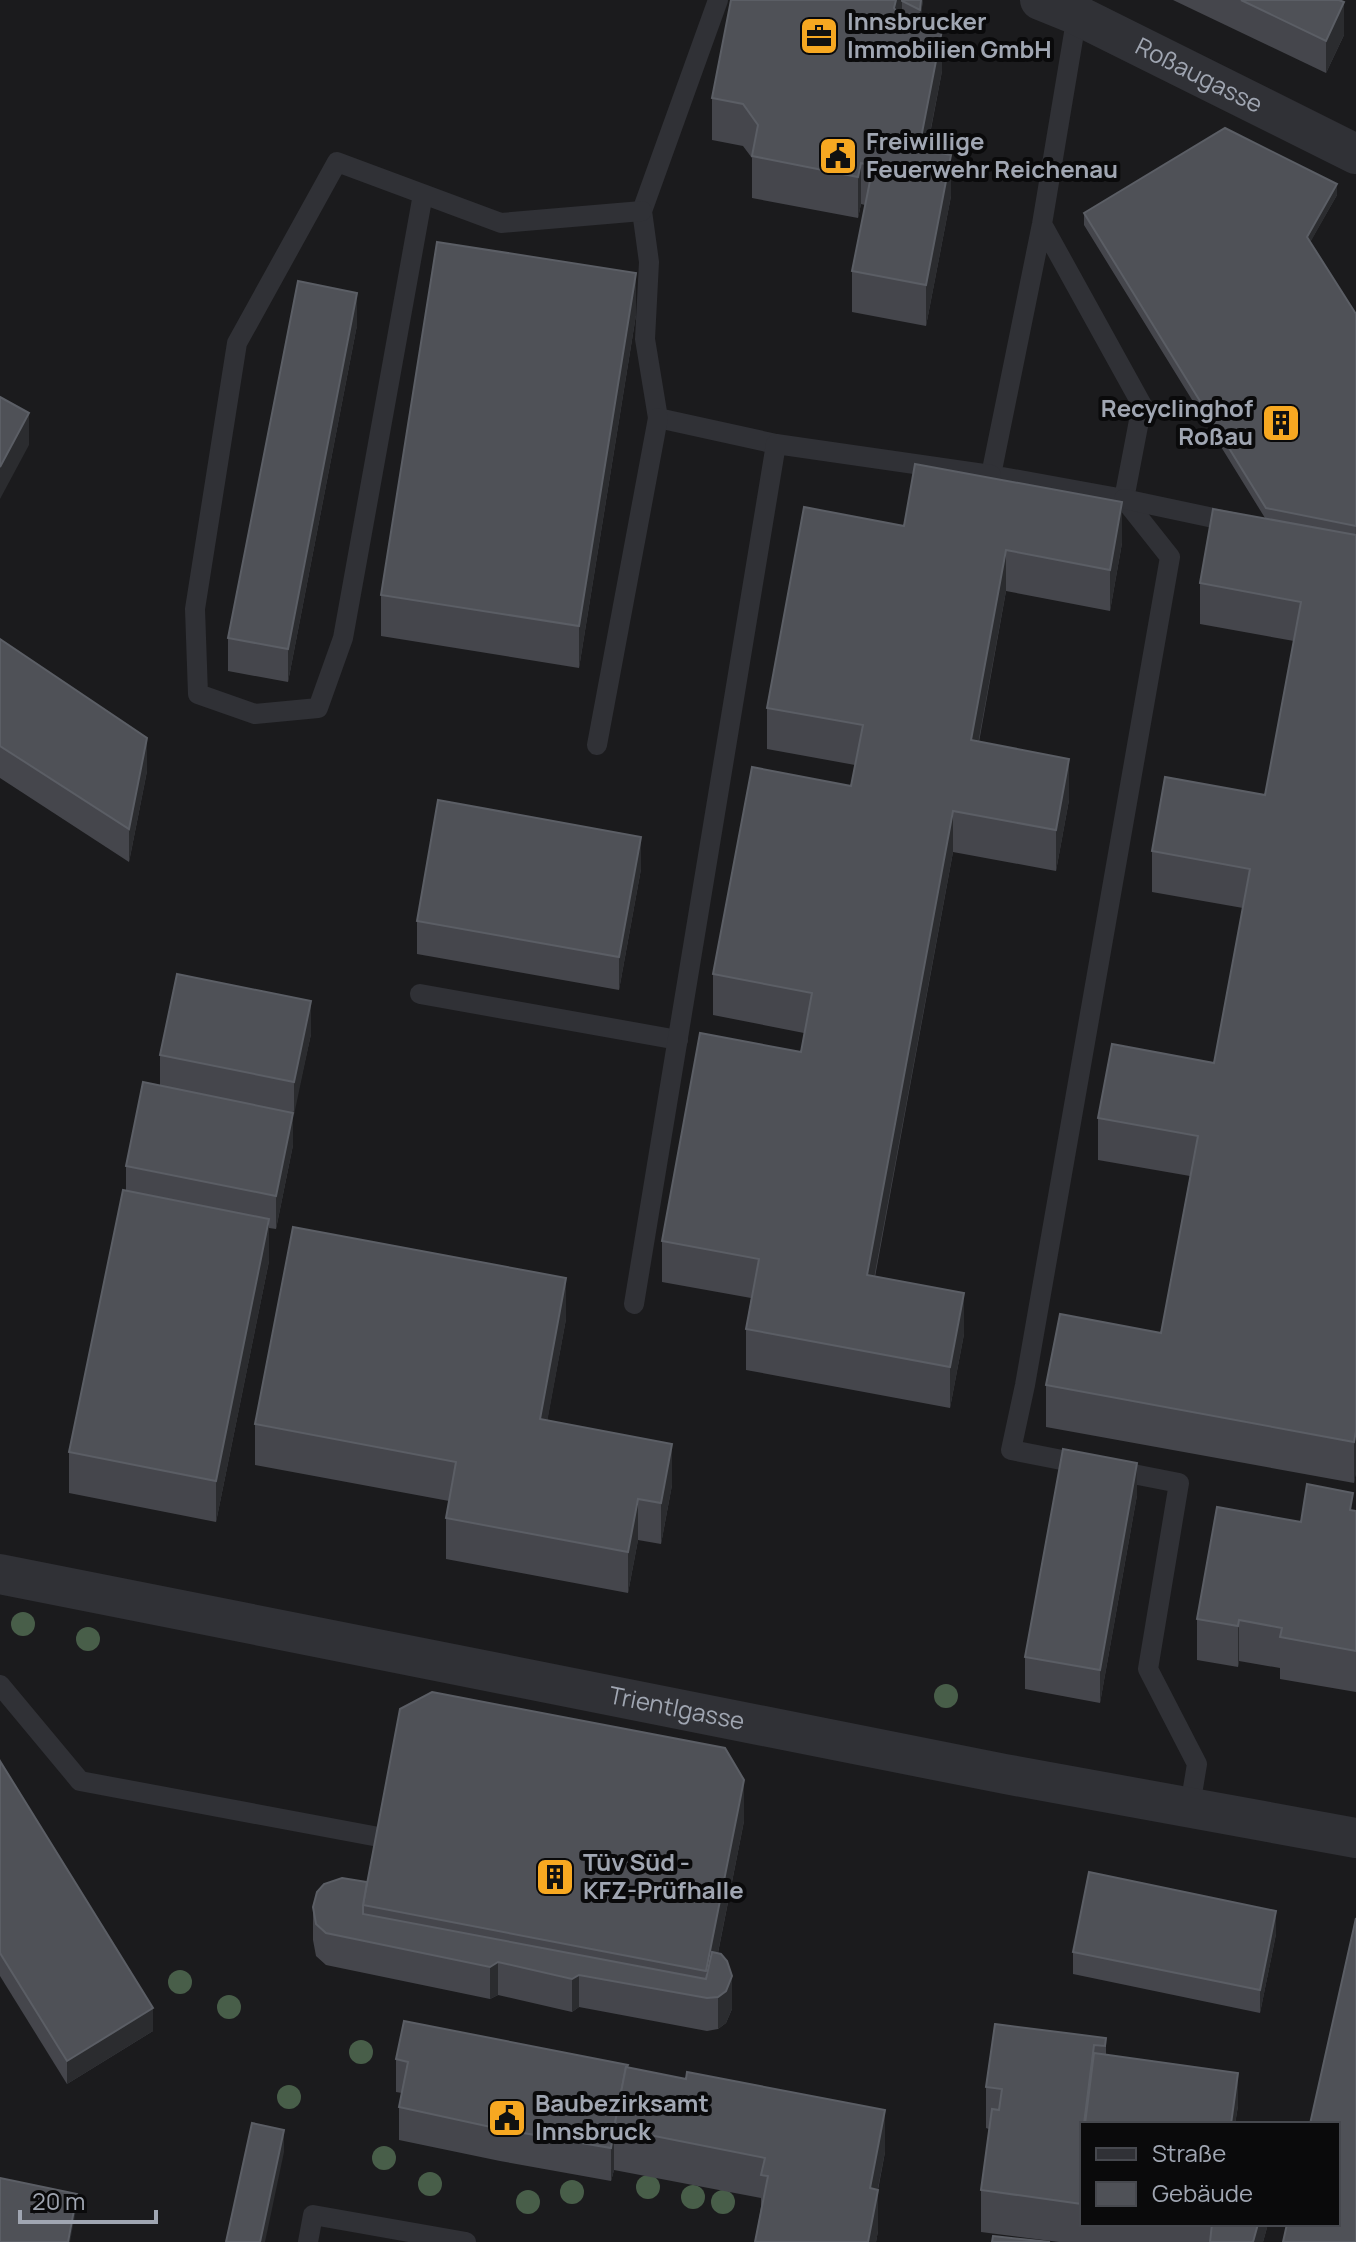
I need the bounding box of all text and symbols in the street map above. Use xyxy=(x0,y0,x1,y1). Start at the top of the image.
place label: Innsbrucker Immobilien GmbH xyxy=(847,4,1052,65)
office icon: Innsbrucker Immobilien GmbH xyxy=(798,15,840,57)
street label: Roßaugasse xyxy=(1130,29,1269,120)
place label: Freiwillige Feuerwehr Reichenau xyxy=(866,124,1118,185)
public building icon: Freiwillige Feuerwehr Reichenau xyxy=(817,135,859,177)
place label: Recyclinghof Roßau xyxy=(1101,391,1253,452)
building icon: Recyclinghof Roßau xyxy=(1260,402,1302,444)
street label: Trientlgasse xyxy=(606,1678,748,1737)
place label: Tüv Süd - KFZ-Prüfhalle xyxy=(583,1845,744,1906)
building icon: Tüv Süd - KFZ-Prüfhalle xyxy=(534,1856,576,1898)
place label: Baubezirksamt Innsbruck xyxy=(535,2086,709,2147)
public building icon: Baubezirksamt Innsbruck xyxy=(486,2097,528,2139)
legend xyxy=(1080,2122,1340,2226)
text: Straße xyxy=(1152,2136,1226,2169)
scale bar xyxy=(20,2174,156,2224)
text: Gebäude xyxy=(1152,2176,1253,2209)
text: 20 m xyxy=(32,2184,85,2217)

